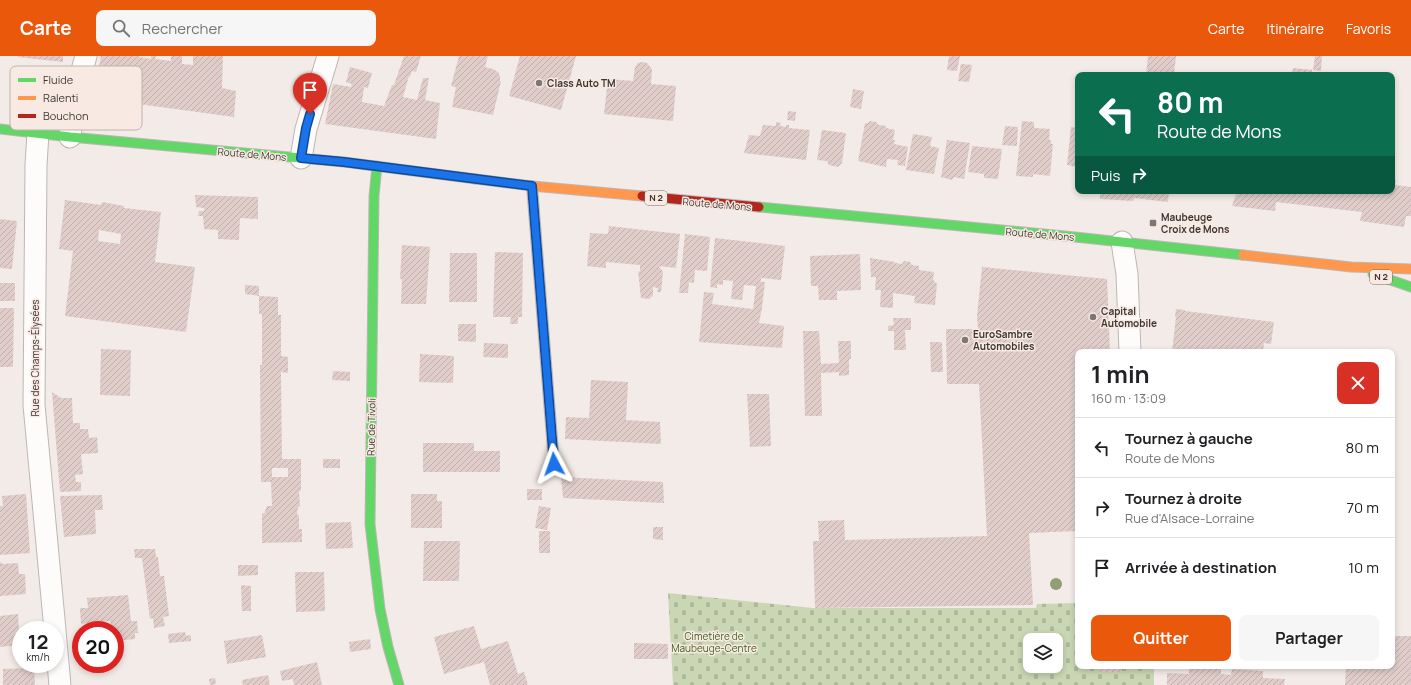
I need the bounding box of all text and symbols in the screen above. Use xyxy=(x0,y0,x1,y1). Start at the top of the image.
search box xyxy=(96,10,376,46)
text: Carte xyxy=(20,15,72,41)
icon: search xyxy=(110,17,132,39)
text: Rechercher xyxy=(142,18,223,39)
text: Carte xyxy=(1208,19,1244,38)
text: Itinéraire xyxy=(1266,19,1324,38)
text: Favoris xyxy=(1346,19,1391,38)
legend xyxy=(10,66,142,130)
text: Fluide xyxy=(43,72,74,87)
pin xyxy=(293,73,327,114)
place label: Class Auto TM xyxy=(547,76,616,90)
marker: Class Auto TM xyxy=(534,78,544,88)
icon: arrive xyxy=(299,79,321,101)
text: 80 m xyxy=(1157,83,1223,121)
icon: left xyxy=(1091,88,1143,140)
text: Ralenti xyxy=(43,90,78,105)
text: Bouchon xyxy=(43,108,88,123)
text: Route de Mons xyxy=(1157,119,1281,143)
street label: Route de Mons xyxy=(217,144,287,164)
icon: right xyxy=(1128,164,1150,186)
text: Puis xyxy=(1091,165,1120,186)
road number: N 2 xyxy=(645,191,667,205)
street label: Route de Mons xyxy=(682,194,752,214)
place label: Maubeuge Croix de Mons xyxy=(1161,210,1230,236)
marker: Maubeuge Croix de Mons xyxy=(1148,218,1158,228)
street label: Route de Mons xyxy=(1005,224,1075,244)
road number: N 2 xyxy=(1370,270,1392,284)
street label: Rue des Champs-Élysées xyxy=(28,299,42,417)
place label: Capital Automobile xyxy=(1101,304,1157,330)
marker: Capital Automobile xyxy=(1088,312,1098,322)
place label: EuroSambre Automobiles xyxy=(973,327,1035,353)
marker: EuroSambre Automobiles xyxy=(960,335,970,345)
text: 1 min xyxy=(1091,357,1150,390)
button: close xyxy=(1337,362,1379,404)
text: 160 m · 13:09 xyxy=(1091,389,1166,407)
street label: Rue de Tivoli xyxy=(363,398,379,456)
text: Tournez à gauche xyxy=(1125,428,1253,449)
icon: left xyxy=(1091,437,1113,459)
text: 80 m xyxy=(1345,437,1379,458)
position arrow xyxy=(533,443,575,485)
text: Route de Mons xyxy=(1125,449,1215,467)
text: Tournez à droite xyxy=(1125,488,1242,509)
icon: right xyxy=(1091,497,1113,519)
text: 70 m xyxy=(1347,497,1379,518)
text: Rue d'Alsace-Lorraine xyxy=(1125,509,1254,527)
icon: arrive xyxy=(1091,557,1113,579)
text: Arrivée à destination xyxy=(1125,557,1277,578)
text: 10 m xyxy=(1348,557,1379,578)
button: Quitter xyxy=(1091,615,1231,661)
button: Partager xyxy=(1239,615,1379,661)
speed limit sign: 20 xyxy=(72,621,124,673)
text: 12 xyxy=(28,628,48,655)
park label: Cimetière de Maubeuge-Centre xyxy=(671,629,757,655)
map controls xyxy=(1023,633,1063,673)
button: layers xyxy=(1023,633,1063,673)
text: km/h xyxy=(26,650,50,664)

